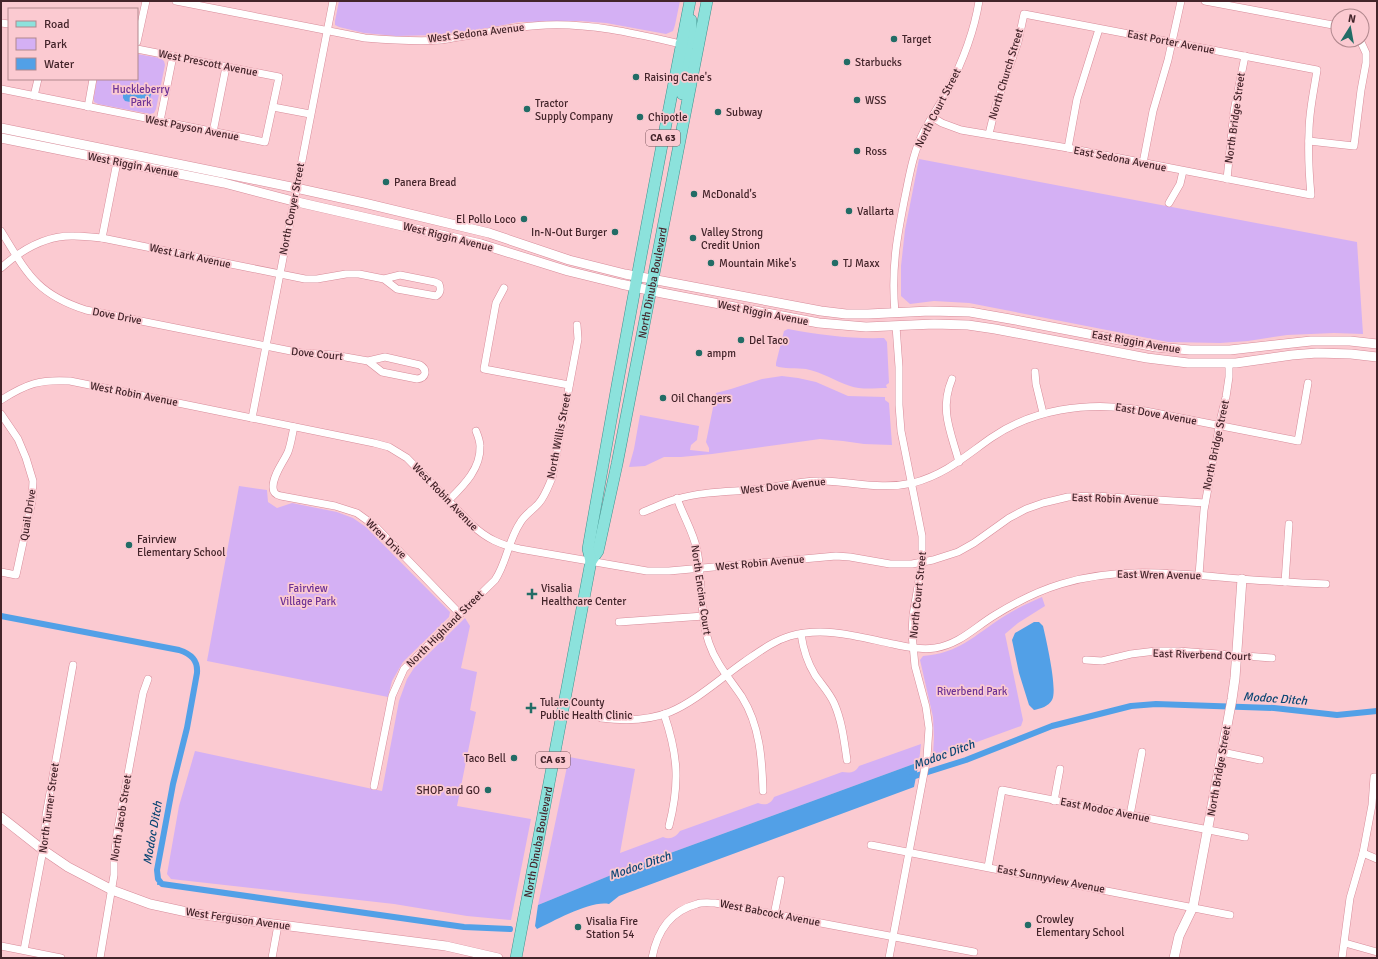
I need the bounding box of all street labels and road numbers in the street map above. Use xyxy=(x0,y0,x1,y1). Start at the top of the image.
street label: West Sedona Avenue xyxy=(427,21,525,45)
street label: North Church Street xyxy=(986,27,1026,121)
street label: East Porter Avenue xyxy=(1126,27,1216,57)
street label: West Prescott Avenue xyxy=(157,47,259,79)
street label: North Court Street xyxy=(912,66,964,150)
street label: North Bridge Street xyxy=(1222,72,1248,164)
street label: West Payson Avenue xyxy=(144,113,240,143)
road number: CA 63 xyxy=(646,130,680,146)
street label: East Sedona Avenue xyxy=(1072,144,1168,174)
street label: West Riggin Avenue xyxy=(86,150,180,180)
street label: North Conyer Street xyxy=(277,162,307,256)
street label: West Riggin Avenue xyxy=(402,220,494,254)
street label: North Dinuba Boulevard xyxy=(635,226,669,339)
street label: West Lark Avenue xyxy=(148,241,232,271)
street label: West Riggin Avenue xyxy=(716,298,810,328)
street label: Dove Drive xyxy=(91,305,143,327)
street label: East Riggin Avenue xyxy=(1091,328,1181,356)
street label: Dove Court xyxy=(290,345,344,363)
street label: West Robin Avenue xyxy=(89,379,179,409)
street label: North Willis Street xyxy=(544,392,574,480)
street label: North Bridge Street xyxy=(1200,399,1232,491)
street label: East Dove Avenue xyxy=(1114,400,1198,428)
street label: West Robin Avenue xyxy=(409,460,481,534)
street label: West Dove Avenue xyxy=(740,475,826,497)
street label: Quail Drive xyxy=(18,488,38,542)
street label: East Robin Avenue xyxy=(1071,491,1159,507)
street label: Wren Drive xyxy=(363,516,409,562)
street label: North Encina Court xyxy=(688,544,714,636)
street label: North Court Street xyxy=(907,551,929,639)
street label: West Robin Avenue xyxy=(715,553,805,573)
street label: East Wren Avenue xyxy=(1117,568,1201,582)
street label: North Highland Street xyxy=(404,588,486,670)
street label: East Riverbend Court xyxy=(1152,647,1252,663)
street label: North Bridge Street xyxy=(1205,725,1233,817)
road number: CA 63 xyxy=(536,752,570,768)
street label: North Turner Street xyxy=(36,762,62,854)
street label: North Jacob Street xyxy=(108,774,134,862)
street label: North Dinuba Boulevard xyxy=(521,785,555,899)
street label: East Modoc Avenue xyxy=(1059,795,1151,825)
street label: East Sunnyview Avenue xyxy=(996,862,1106,896)
street label: West Babcock Avenue xyxy=(719,897,821,929)
street label: West Ferguson Avenue xyxy=(185,905,291,933)

